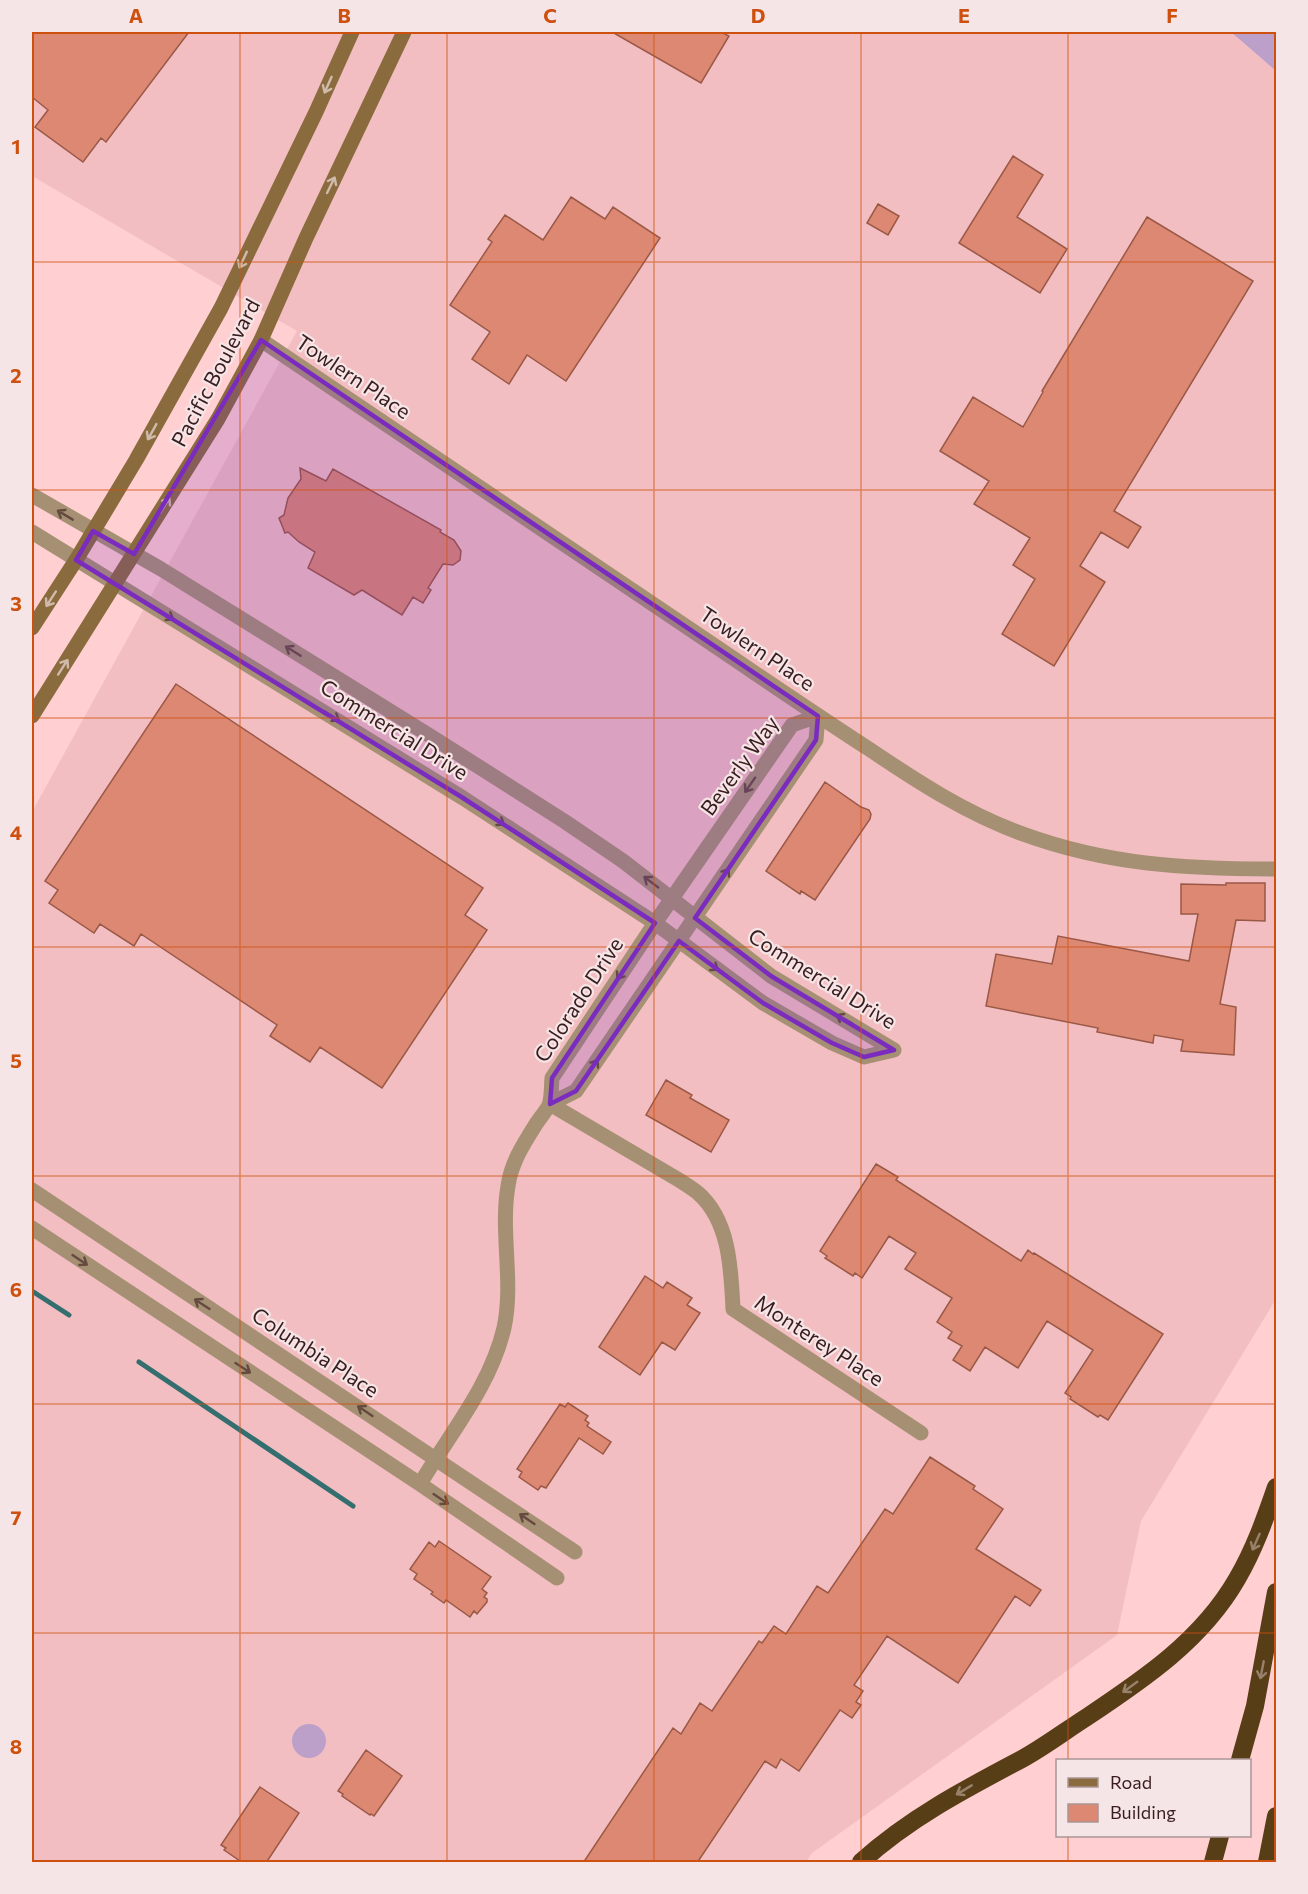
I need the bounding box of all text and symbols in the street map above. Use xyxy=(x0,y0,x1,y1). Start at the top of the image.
text: A xyxy=(129,3,143,27)
text: B xyxy=(337,3,351,27)
text: C xyxy=(543,3,557,27)
text: D xyxy=(751,3,765,27)
text: E xyxy=(958,3,970,27)
text: F xyxy=(1166,3,1178,27)
one-way arrow xyxy=(322,75,333,93)
text: 1 xyxy=(11,134,21,158)
one-way arrow xyxy=(326,177,338,195)
one-way arrow xyxy=(237,251,249,269)
street label: Pacific Boulevard xyxy=(165,294,264,450)
street label: Towlern Place xyxy=(292,328,416,423)
text: 2 xyxy=(10,363,22,387)
one-way arrow xyxy=(145,424,157,441)
one-way arrow xyxy=(160,497,172,514)
one-way arrow xyxy=(57,508,74,520)
one-way arrow xyxy=(44,590,56,607)
text: 3 xyxy=(10,591,22,615)
street label: Towlern Place xyxy=(696,600,820,695)
one-way arrow xyxy=(157,609,174,621)
one-way arrow xyxy=(285,644,302,656)
one-way arrow xyxy=(58,659,70,676)
street label: Commercial Drive xyxy=(316,673,473,784)
one-way arrow xyxy=(323,711,340,723)
street label: Beverly Way xyxy=(694,711,783,820)
one-way arrow xyxy=(744,777,756,793)
one-way arrow xyxy=(488,814,505,826)
text: 4 xyxy=(10,820,22,844)
one-way arrow xyxy=(718,868,730,884)
one-way arrow xyxy=(643,876,659,889)
street label: Commercial Drive xyxy=(744,922,901,1033)
street label: Colorado Drive xyxy=(528,932,627,1066)
one-way arrow xyxy=(702,958,718,971)
one-way arrow xyxy=(616,963,628,980)
one-way arrow xyxy=(835,1013,853,1024)
text: 5 xyxy=(10,1048,22,1072)
one-way arrow xyxy=(587,1060,599,1076)
one-way arrow xyxy=(72,1254,88,1266)
text: 6 xyxy=(10,1277,22,1301)
street label: Monterey Place xyxy=(751,1289,889,1391)
one-way arrow xyxy=(193,1297,210,1310)
street label: Columbia Place xyxy=(248,1301,384,1402)
one-way arrow xyxy=(234,1362,251,1374)
one-way arrow xyxy=(357,1405,373,1417)
one-way arrow xyxy=(432,1492,449,1505)
text: 7 xyxy=(11,1505,22,1529)
one-way arrow xyxy=(518,1513,535,1526)
one-way arrow xyxy=(1249,1533,1260,1551)
one-way arrow xyxy=(1256,1659,1267,1679)
one-way arrow xyxy=(1123,1681,1139,1693)
text: 8 xyxy=(10,1734,22,1758)
legend xyxy=(1056,1759,1251,1837)
text: Road xyxy=(1110,1771,1152,1793)
one-way arrow xyxy=(956,1784,973,1796)
text: Building xyxy=(1110,1801,1176,1823)

